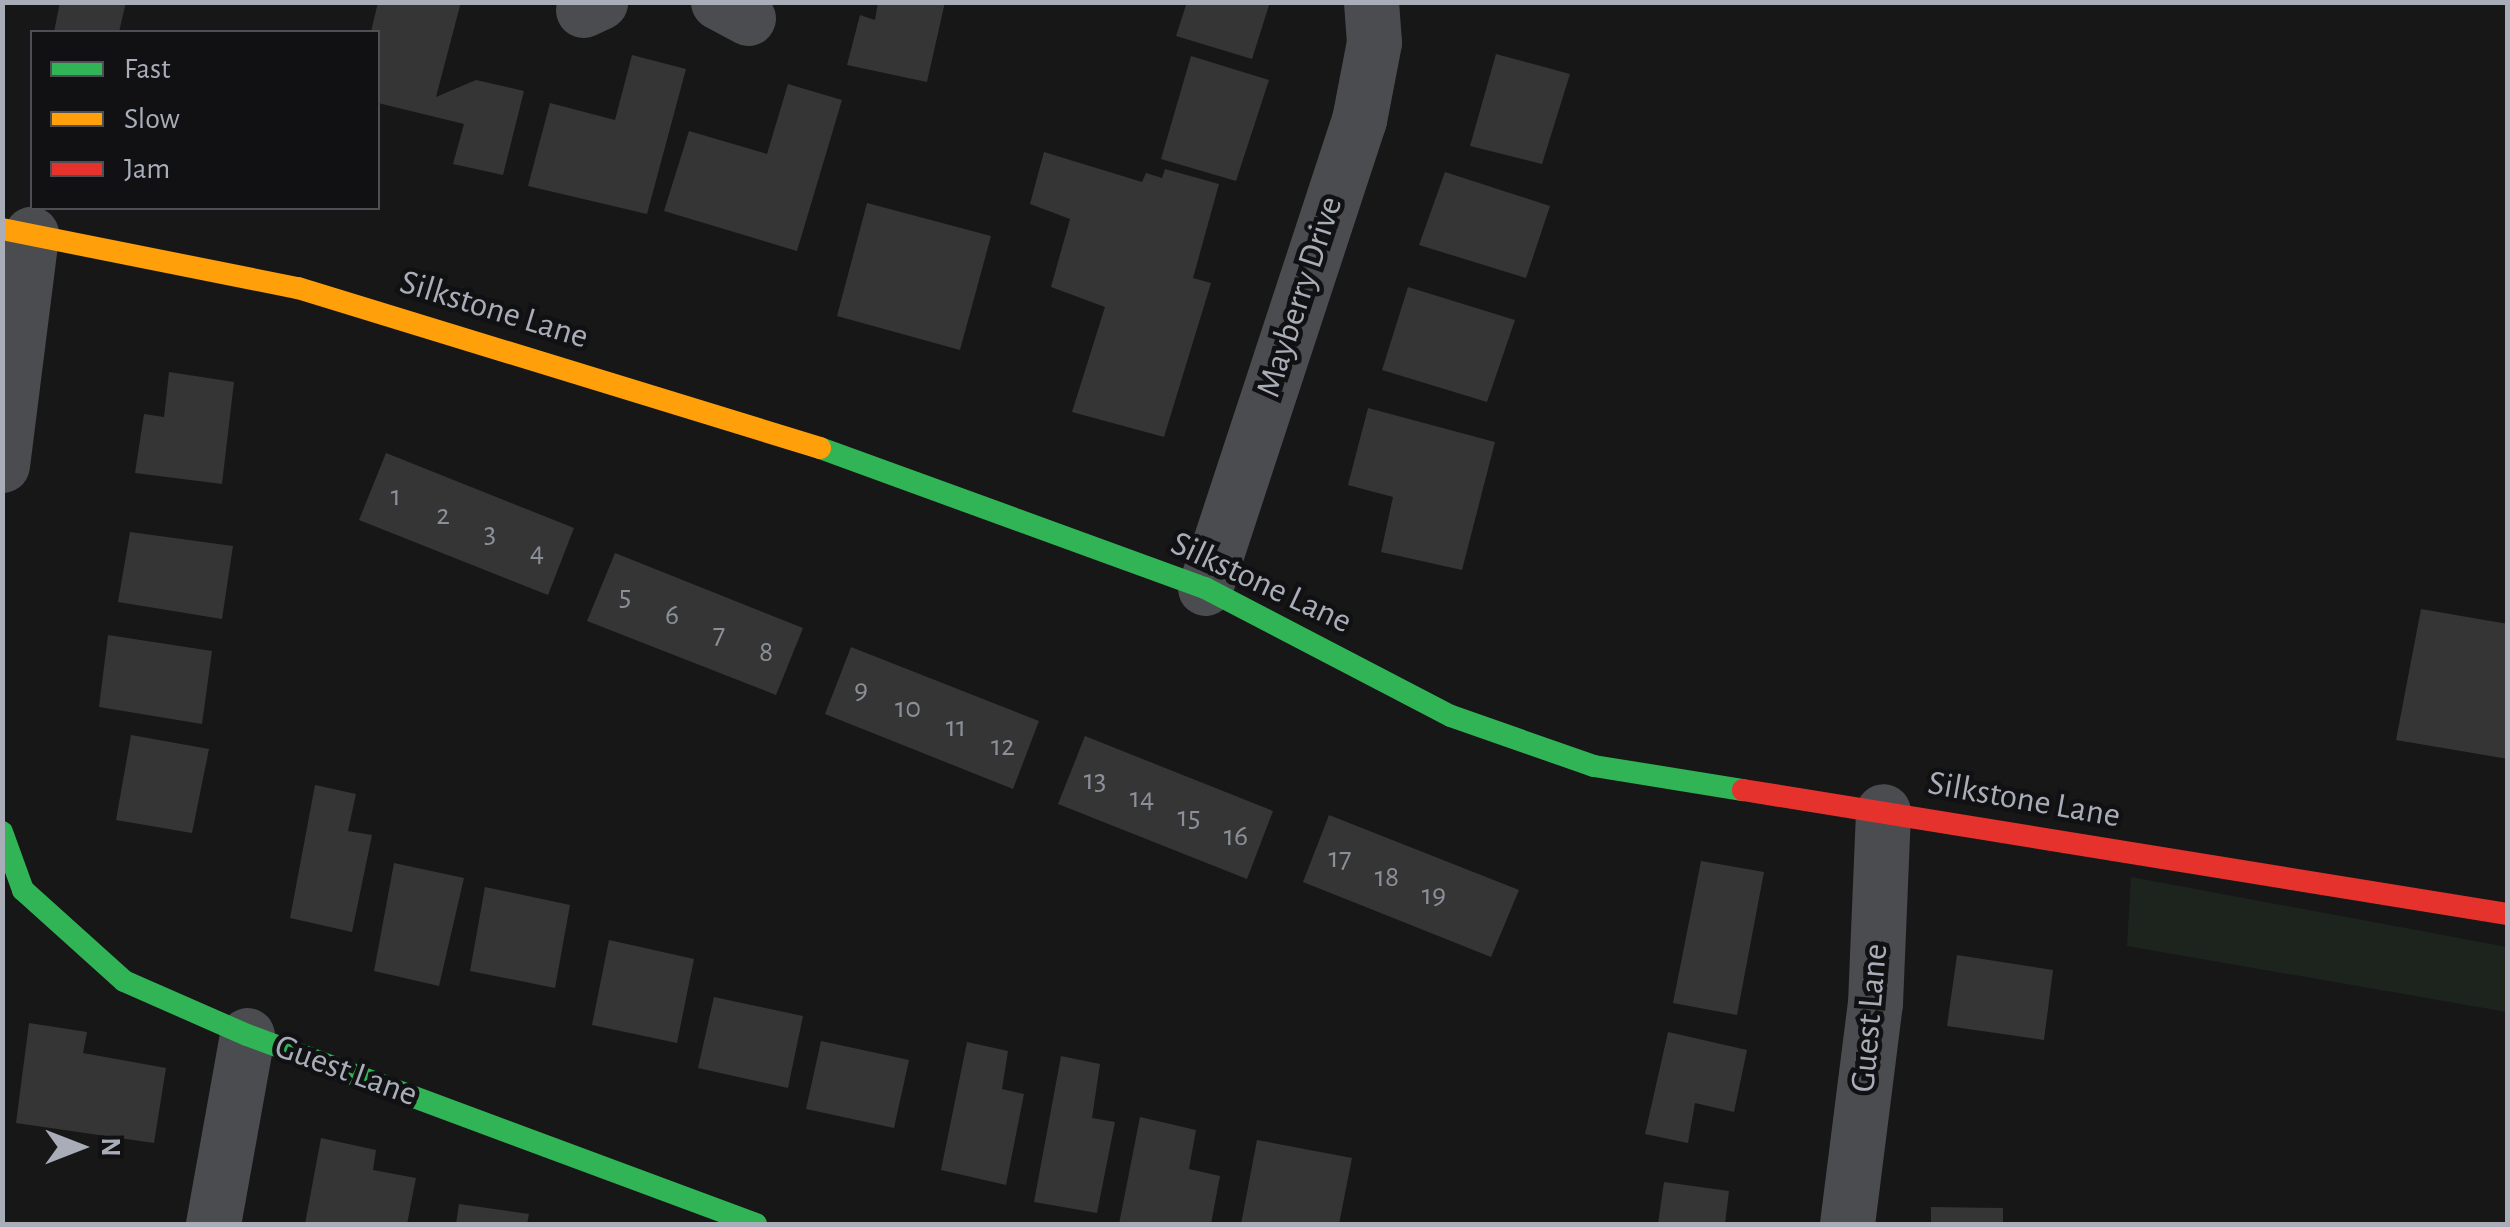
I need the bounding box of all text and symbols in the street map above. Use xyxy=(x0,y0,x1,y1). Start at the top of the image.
legend xyxy=(30,30,380,210)
text: Fast xyxy=(124,54,171,84)
text: Slow xyxy=(124,104,180,134)
text: Jam xyxy=(124,154,170,184)
street label: Mayberry Drive xyxy=(1248,191,1352,403)
street label: Silkstone Lane xyxy=(395,261,593,359)
house number: 1 xyxy=(391,478,401,514)
house number: 2 xyxy=(436,497,450,533)
house number: 3 xyxy=(484,515,496,551)
street label: Silkstone Lane xyxy=(1164,523,1358,643)
house number: 4 xyxy=(530,534,544,570)
house number: 5 xyxy=(619,578,631,614)
house number: 6 xyxy=(665,597,679,633)
house number: 7 xyxy=(713,616,725,652)
house number: 8 xyxy=(759,634,773,670)
house number: 9 xyxy=(854,672,868,708)
house number: 10 xyxy=(895,690,921,726)
house number: 11 xyxy=(946,709,966,745)
house number: 12 xyxy=(991,728,1015,764)
house number: 13 xyxy=(1084,762,1106,798)
street label: Silkstone Lane xyxy=(1925,762,2123,838)
house number: 14 xyxy=(1130,780,1154,816)
house number: 15 xyxy=(1178,799,1200,835)
house number: 16 xyxy=(1224,818,1248,854)
house number: 17 xyxy=(1329,840,1351,876)
house number: 18 xyxy=(1375,859,1399,895)
house number: 19 xyxy=(1422,877,1446,913)
street label: Guest Lane xyxy=(1843,942,1897,1094)
street label: Guest Lane xyxy=(269,1026,423,1116)
north arrow xyxy=(30,1097,130,1197)
text: N xyxy=(96,1137,124,1157)

